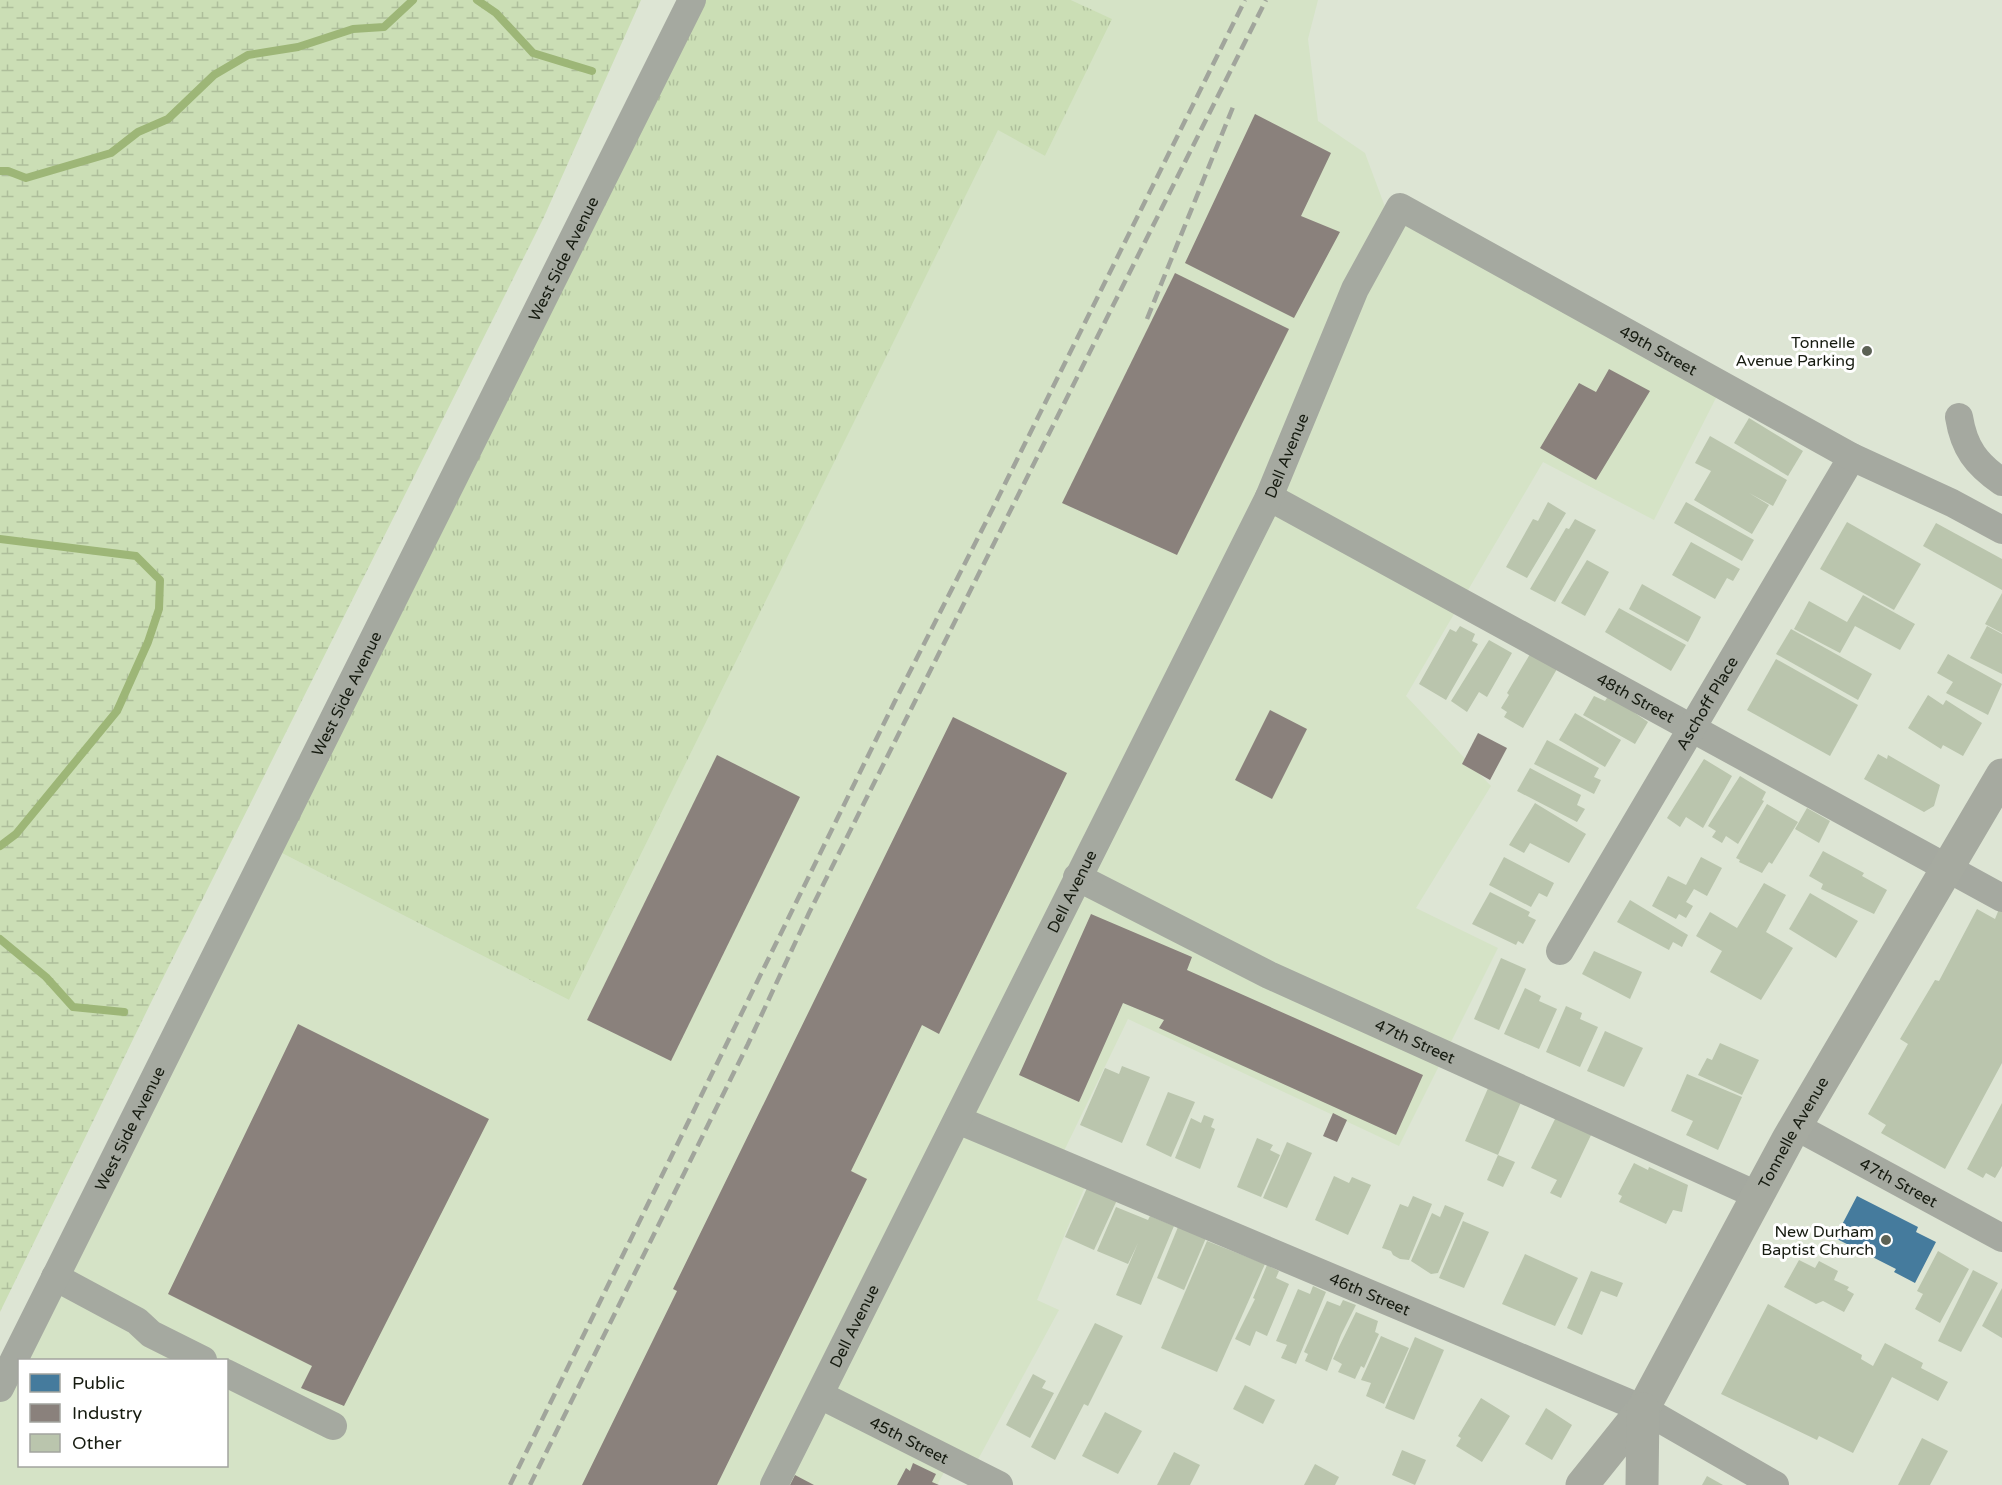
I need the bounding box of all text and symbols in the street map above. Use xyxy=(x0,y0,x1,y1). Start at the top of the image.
street label: West Side Avenue xyxy=(525,193,603,325)
street label: 49th Street xyxy=(1615,321,1700,380)
place label: Tonnelle Avenue Parking xyxy=(1736,333,1855,371)
marker: Tonnelle Avenue Parking xyxy=(1860,344,1874,358)
street label: Dell Avenue xyxy=(1261,410,1314,501)
street label: West Side Avenue xyxy=(308,628,387,760)
street label: Aschoff Place xyxy=(1672,653,1743,754)
street label: 48th Street xyxy=(1593,669,1678,728)
street label: Dell Avenue xyxy=(1043,847,1101,937)
street label: 47th Street xyxy=(1372,1015,1458,1069)
street label: West Side Avenue xyxy=(91,1063,170,1195)
street label: Tonnelle Avenue xyxy=(1754,1073,1833,1192)
street label: 47th Street xyxy=(1856,1154,1941,1212)
place label: New Durham Baptist Church xyxy=(1761,1222,1874,1260)
marker: New Durham Baptist Church xyxy=(1879,1233,1893,1247)
street label: 46th Street xyxy=(1326,1269,1413,1321)
street label: Dell Avenue xyxy=(825,1281,884,1371)
legend xyxy=(18,1359,228,1467)
text: Public xyxy=(72,1372,125,1394)
text: Industry xyxy=(72,1402,143,1424)
street label: 45th Street xyxy=(866,1413,952,1469)
text: Other xyxy=(72,1432,122,1454)

